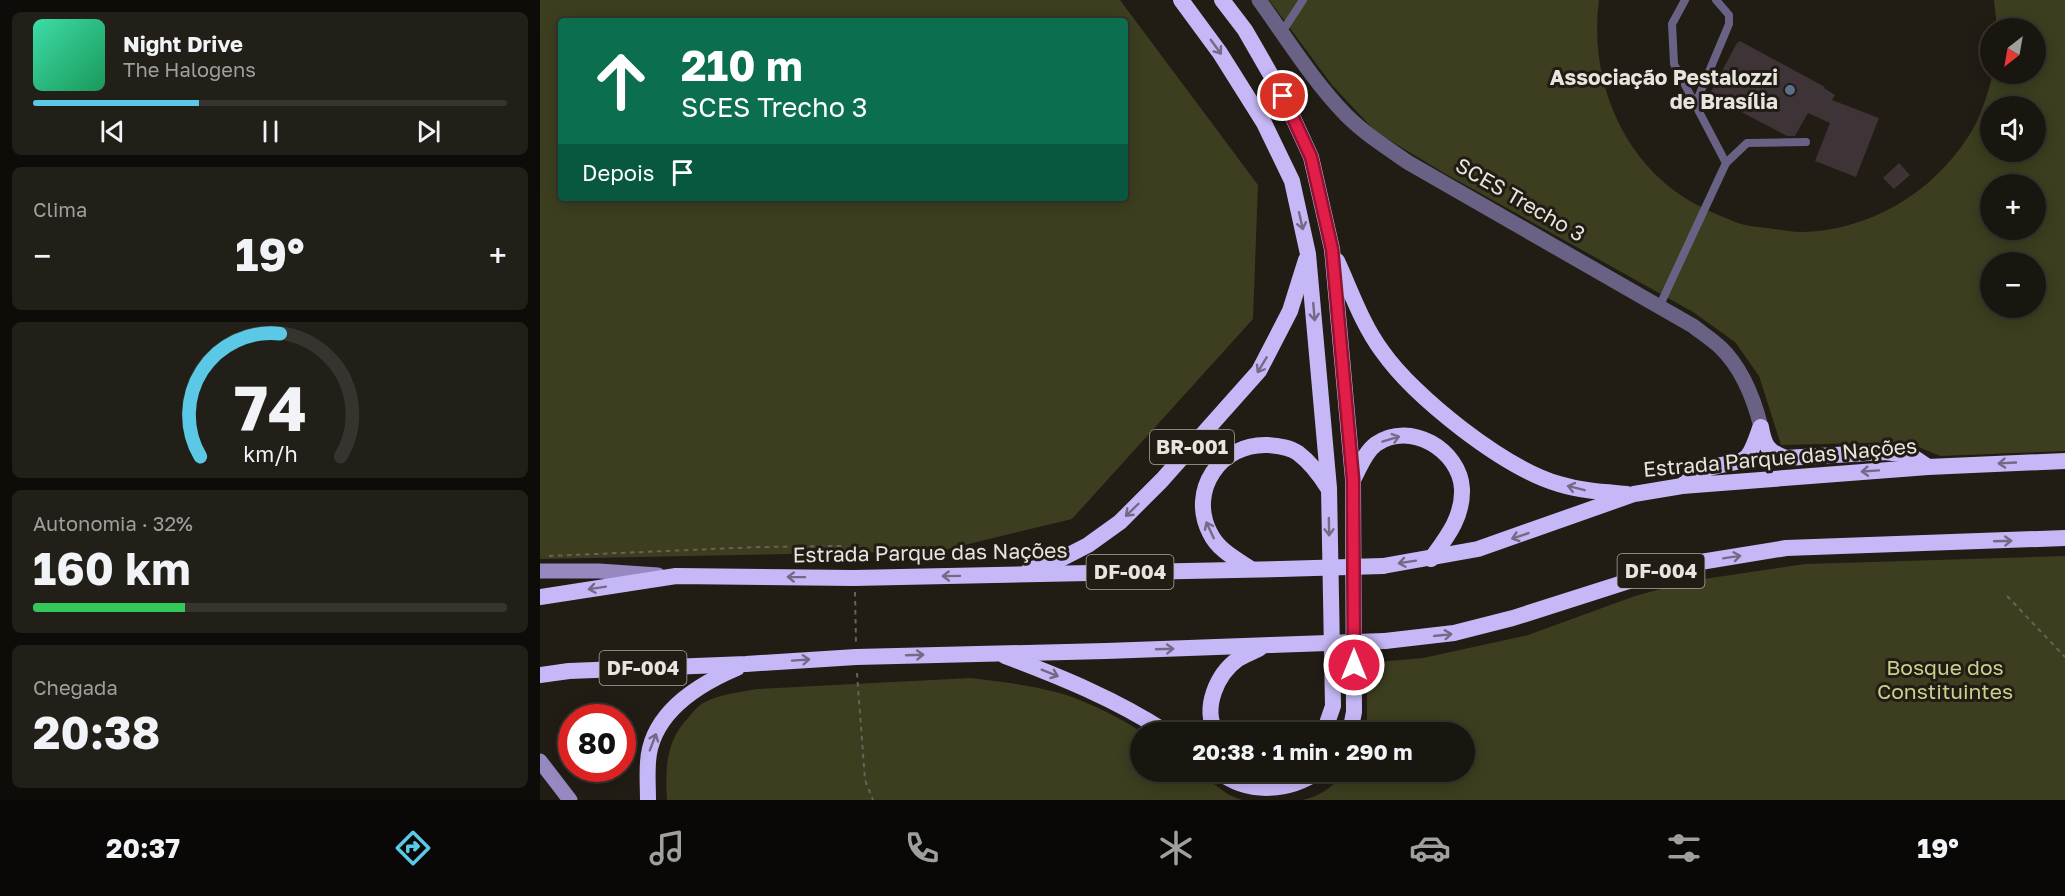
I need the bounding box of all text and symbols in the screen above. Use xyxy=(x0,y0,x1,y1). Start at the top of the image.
north arrow xyxy=(1980,18,2046,84)
map controls xyxy=(1980,18,2046,318)
text: Night Drive xyxy=(123,30,243,57)
one-way arrow xyxy=(1209,39,1222,55)
text: 210 m xyxy=(681,40,803,90)
icon: ahead xyxy=(582,42,660,120)
text: The Halogens xyxy=(123,57,256,81)
place label: Associação Pestalozzi de Brasília xyxy=(1550,64,1778,114)
pin xyxy=(1257,70,1308,121)
icon: arrive xyxy=(1266,79,1299,112)
marker: Associação Pestalozzi de Brasília xyxy=(1783,83,1797,97)
text: SCES Trecho 3 xyxy=(681,91,867,123)
button: sound xyxy=(1980,96,2046,162)
icon: previous xyxy=(96,115,129,148)
icon: pause xyxy=(254,115,287,148)
icon: next xyxy=(412,115,445,148)
street label: SCES Trecho 3 xyxy=(1451,152,1590,247)
icon: arrive xyxy=(666,156,699,189)
text: Depois xyxy=(582,159,654,186)
button: + xyxy=(1980,174,2046,240)
text: Clima xyxy=(33,197,87,221)
one-way arrow xyxy=(1295,211,1307,230)
text: 19° xyxy=(235,227,305,281)
text: − xyxy=(33,236,51,275)
text: + xyxy=(489,236,507,275)
button: − xyxy=(1980,252,2046,318)
one-way arrow xyxy=(1309,301,1320,321)
one-way arrow xyxy=(1256,356,1268,373)
text: 74 xyxy=(233,370,306,445)
road number: BR-001 xyxy=(1150,430,1234,464)
street label: Estrada Parque das Nações xyxy=(1642,432,1918,482)
one-way arrow xyxy=(1381,433,1400,444)
text: km/h xyxy=(243,441,297,467)
one-way arrow xyxy=(1997,458,2017,469)
one-way arrow xyxy=(1860,466,1880,477)
one-way arrow xyxy=(1567,482,1586,494)
one-way arrow xyxy=(1124,503,1139,517)
text: Autonomia · 32% xyxy=(33,511,193,535)
one-way arrow xyxy=(1324,517,1335,537)
one-way arrow xyxy=(1204,521,1215,539)
one-way arrow xyxy=(1511,531,1530,542)
one-way arrow xyxy=(1993,535,2013,546)
street label: Estrada Parque das Nações xyxy=(792,537,1068,567)
text: 160 km xyxy=(33,541,191,595)
one-way arrow xyxy=(1722,551,1742,562)
road number: DF-004 xyxy=(1618,554,1704,588)
road number: DF-004 xyxy=(1086,555,1174,589)
one-way arrow xyxy=(1397,557,1417,568)
one-way arrow xyxy=(786,571,806,583)
one-way arrow xyxy=(941,571,961,582)
one-way arrow xyxy=(588,583,608,594)
one-way arrow xyxy=(1433,629,1453,640)
position arrow xyxy=(1322,633,1386,697)
one-way arrow xyxy=(1154,644,1174,655)
one-way arrow xyxy=(904,650,924,661)
road number: DF-004 xyxy=(600,651,686,685)
park label: Bosque dos Constituintes xyxy=(1877,654,2013,704)
one-way arrow xyxy=(791,655,811,666)
one-way arrow xyxy=(1041,669,1059,680)
text: Chegada xyxy=(33,675,118,699)
speed limit sign: 80 xyxy=(558,704,636,782)
text: 20:38 xyxy=(33,705,160,759)
one-way arrow xyxy=(649,734,660,752)
text: 20:38 · 1 min · 290 m xyxy=(1192,738,1413,765)
icon: directions xyxy=(392,827,434,869)
icon: music xyxy=(646,827,688,869)
icon: phone xyxy=(901,827,943,869)
icon: climate xyxy=(1155,827,1197,869)
icon: car xyxy=(1409,827,1451,869)
icon: filters xyxy=(1663,827,1705,869)
text: 20:37 xyxy=(106,832,180,864)
text: 19° xyxy=(1917,832,1959,864)

